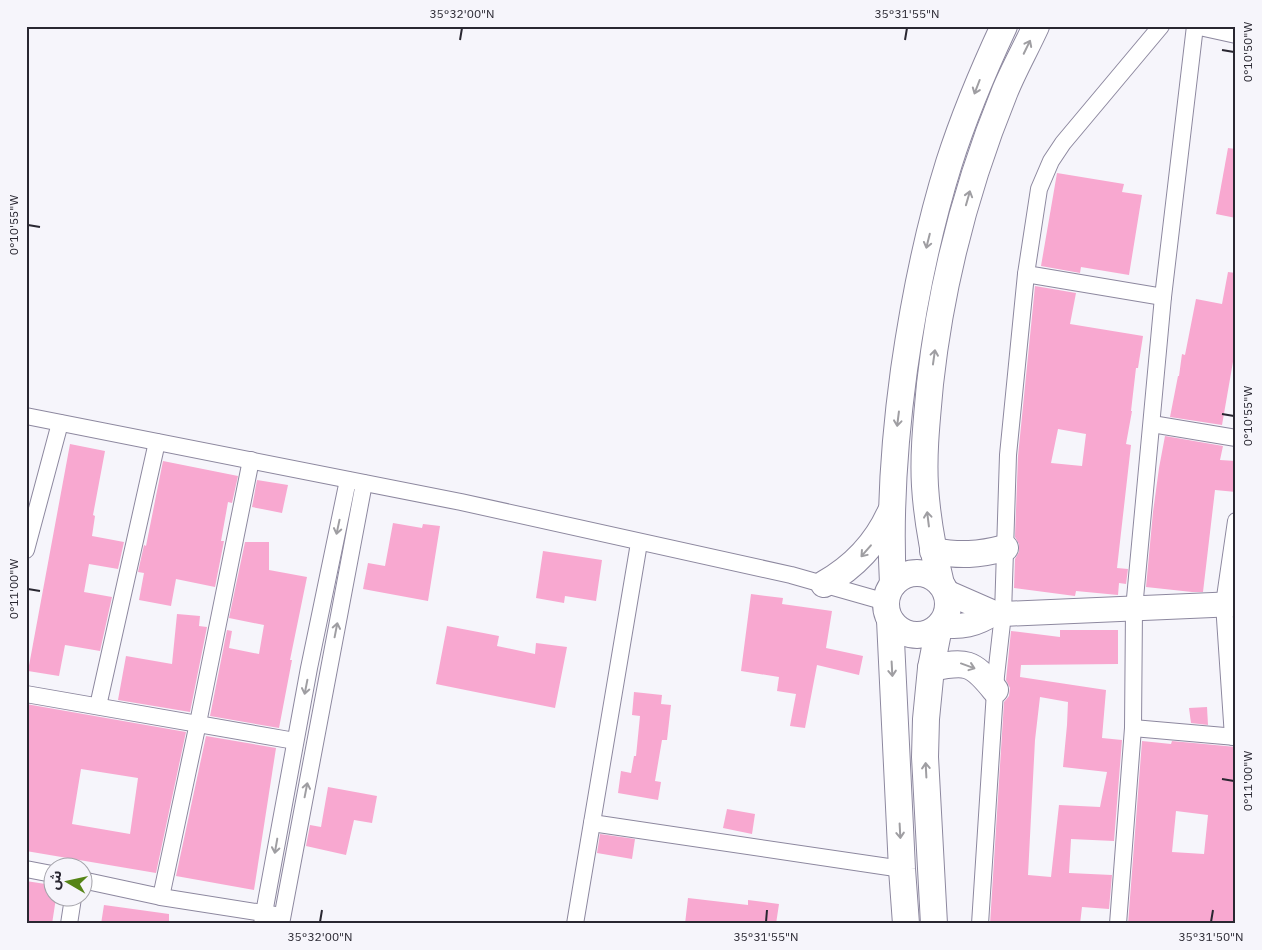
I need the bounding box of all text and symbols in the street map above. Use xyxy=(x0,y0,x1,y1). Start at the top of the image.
text: 35°32'00"N xyxy=(429,6,495,21)
text: 35°31'55"N xyxy=(874,6,940,21)
text: 0°10'50"W xyxy=(1240,21,1255,82)
one-way arrow xyxy=(1022,40,1032,55)
one-way arrow xyxy=(972,79,981,94)
one-way arrow xyxy=(964,190,974,206)
text: 0°10'55"W xyxy=(6,194,21,255)
one-way arrow xyxy=(923,233,932,249)
one-way arrow xyxy=(929,349,939,365)
text: 0°10'55"W xyxy=(1240,385,1255,446)
one-way arrow xyxy=(893,410,903,426)
one-way arrow xyxy=(923,511,933,527)
one-way arrow xyxy=(333,519,342,535)
one-way arrow xyxy=(860,544,871,557)
text: 0°11'00"W xyxy=(6,558,21,619)
one-way arrow xyxy=(331,623,341,639)
one-way arrow xyxy=(888,660,897,676)
one-way arrow xyxy=(959,662,975,671)
one-way arrow xyxy=(300,678,310,694)
text: 0°11'00"W xyxy=(1240,750,1255,811)
one-way arrow xyxy=(921,762,931,778)
one-way arrow xyxy=(301,782,311,798)
one-way arrow xyxy=(895,823,904,839)
one-way arrow xyxy=(270,838,280,854)
north arrow xyxy=(42,858,92,908)
text: ش xyxy=(45,869,66,891)
text: 35°32'00"N xyxy=(287,929,353,944)
text: 35°31'55"N xyxy=(733,929,799,944)
text: 35°31'50"N xyxy=(1178,929,1244,944)

